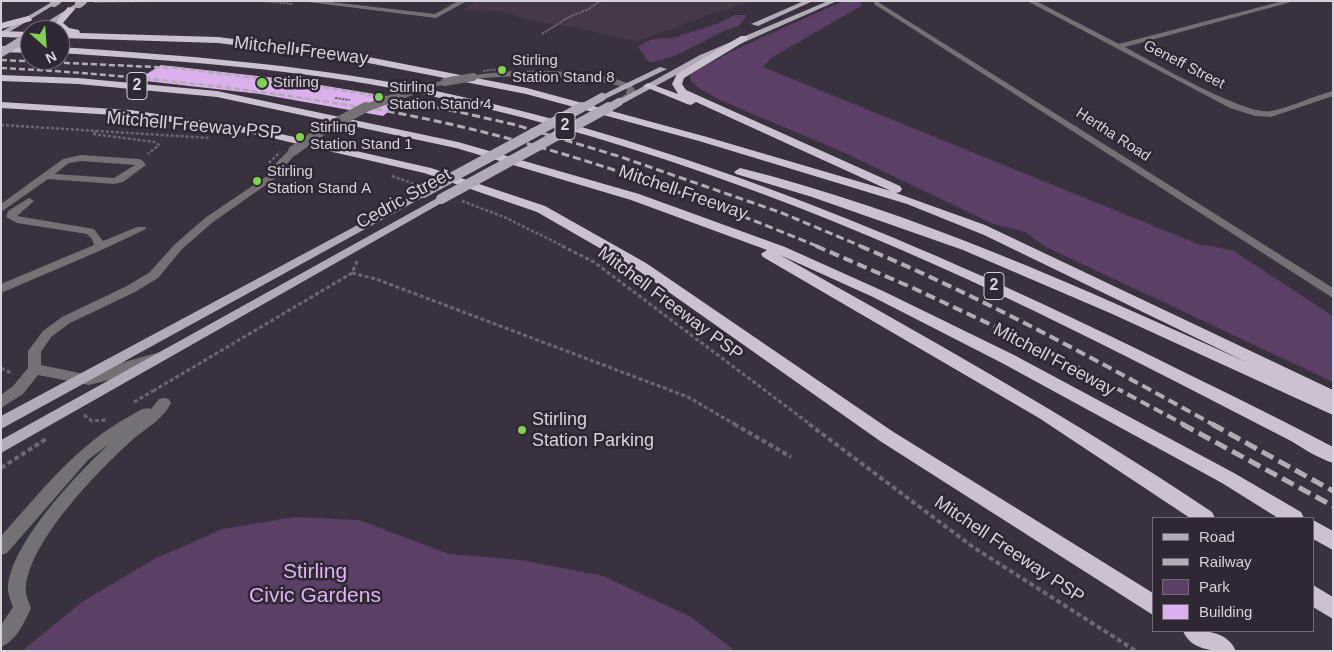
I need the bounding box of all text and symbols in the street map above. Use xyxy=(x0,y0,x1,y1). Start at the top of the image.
north arrow xyxy=(20,20,70,70)
street label: Mitchell Freeway xyxy=(233,32,369,70)
street label: Geneff Street xyxy=(1140,37,1228,93)
text: N xyxy=(43,48,59,67)
place label: Stirling Station Stand 8 xyxy=(512,52,615,87)
marker: Stirling Station Stand 8 xyxy=(496,64,508,76)
road number: 2 xyxy=(127,72,147,100)
place label: Stirling xyxy=(273,74,319,92)
marker: Stirling xyxy=(255,76,269,90)
place label: Stirling Station Stand 4 xyxy=(389,79,492,114)
marker: Stirling Station Stand 4 xyxy=(373,91,385,103)
street label: Hertha Road xyxy=(1072,104,1154,166)
street label: Mitchell Freeway PSP xyxy=(105,108,283,144)
road number: 2 xyxy=(555,112,575,140)
place label: Stirling Station Stand 1 xyxy=(310,119,413,154)
marker: Stirling Station Stand 1 xyxy=(294,131,306,143)
street label: Mitchell Freeway xyxy=(616,161,750,225)
place label: Stirling Station Stand A xyxy=(267,163,371,198)
street label: Cedric Street xyxy=(353,164,455,234)
marker: Stirling Station Stand A xyxy=(251,175,263,187)
street label: Mitchell Freeway PSP xyxy=(593,242,747,366)
road number: 2 xyxy=(984,272,1004,300)
street label: Mitchell Freeway xyxy=(989,319,1119,401)
place label: Stirling Station Parking xyxy=(532,409,654,452)
marker: Stirling Station Parking xyxy=(516,424,528,436)
street label: Mitchell Freeway PSP xyxy=(930,492,1088,608)
legend xyxy=(1152,517,1314,632)
text: Road xyxy=(1199,528,1235,545)
text: Railway xyxy=(1199,553,1252,570)
park label: Stirling Civic Gardens xyxy=(249,559,381,609)
text: Park xyxy=(1199,578,1230,595)
text: Building xyxy=(1199,603,1252,620)

